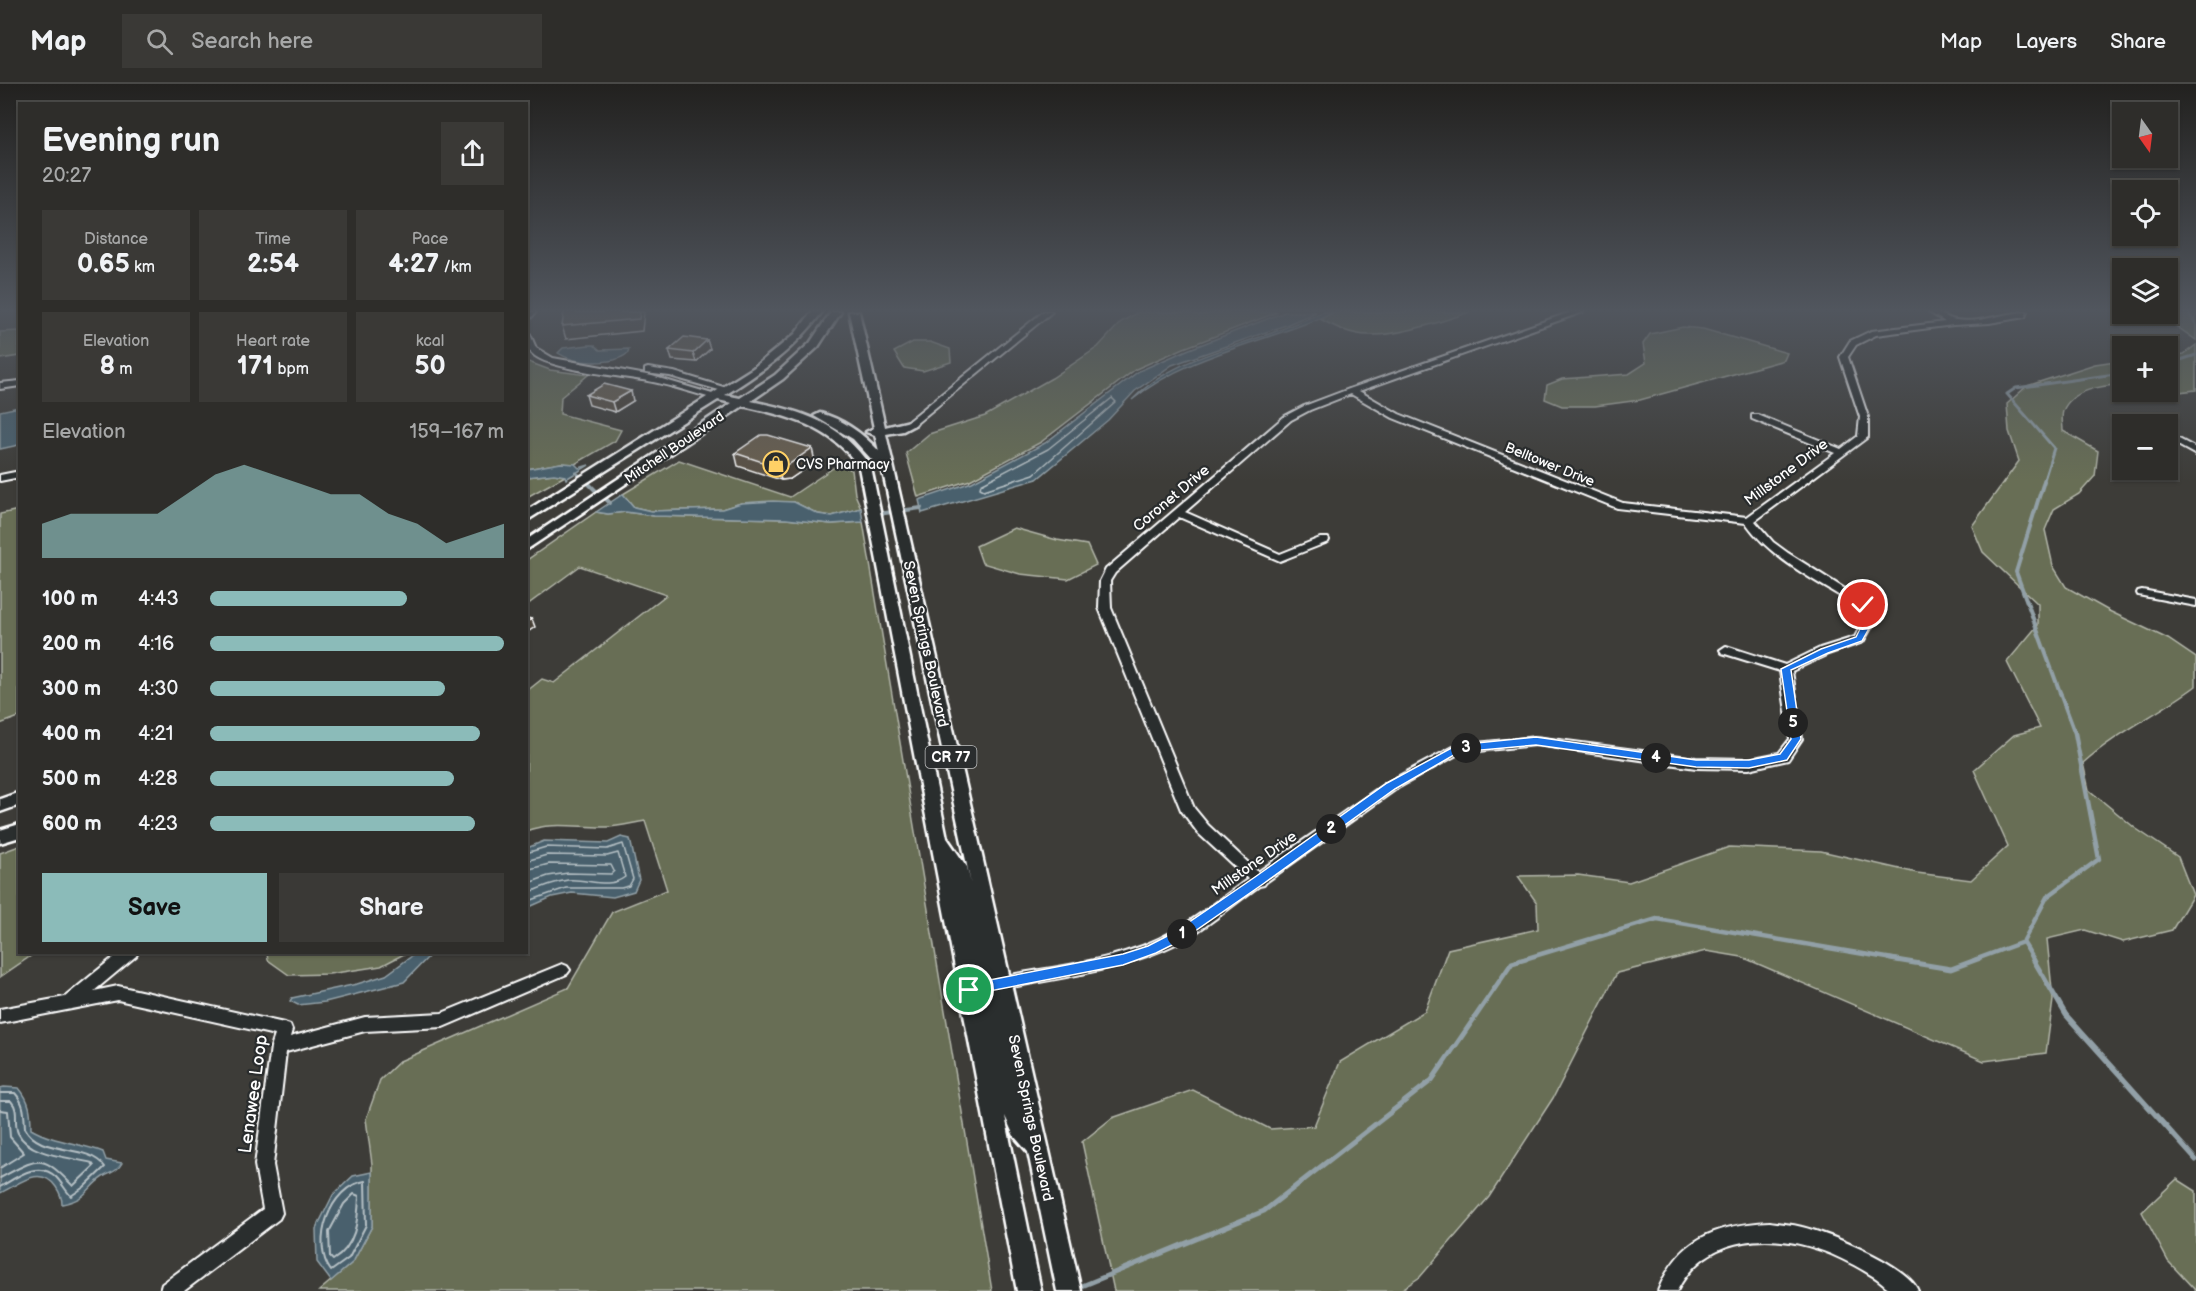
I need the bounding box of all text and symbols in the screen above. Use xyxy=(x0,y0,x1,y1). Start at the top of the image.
search box xyxy=(122,14,542,68)
text: Map xyxy=(30,25,86,58)
icon: search xyxy=(143,25,176,58)
text: Search here xyxy=(191,28,313,55)
text: Map xyxy=(1940,29,1982,54)
text: Layers xyxy=(2015,29,2077,54)
text: Share xyxy=(2110,29,2166,54)
north arrow xyxy=(2112,102,2178,168)
map controls xyxy=(2112,102,2178,480)
text: Evening run xyxy=(42,121,220,161)
button: share xyxy=(441,122,504,185)
text: 20:27 xyxy=(42,164,91,188)
button: locate xyxy=(2112,180,2178,246)
text: Distance xyxy=(84,230,148,249)
text: Time xyxy=(255,230,291,249)
text: Pace xyxy=(412,230,448,249)
text: 0.65 xyxy=(77,249,130,280)
text: 2:54 xyxy=(247,249,299,280)
text: 4:27 xyxy=(388,249,439,280)
text: km xyxy=(130,258,155,277)
text: /km xyxy=(439,258,472,277)
button: layers xyxy=(2112,258,2178,324)
text: Elevation xyxy=(83,332,149,351)
text: Heart rate xyxy=(236,332,310,351)
text: kcal xyxy=(416,332,444,351)
button: + xyxy=(2112,336,2178,402)
text: 8 xyxy=(99,351,115,382)
text: 171 xyxy=(237,351,273,382)
text: 50 xyxy=(414,351,446,382)
text: m xyxy=(115,360,133,379)
text: bpm xyxy=(273,360,309,379)
street label: Mitchell Boulevard xyxy=(621,408,727,487)
button: − xyxy=(2112,414,2178,480)
text: Elevation xyxy=(42,420,125,444)
text: 159–167 m xyxy=(410,420,504,444)
street label: Millstone Drive xyxy=(1741,435,1832,510)
street label: Belltower Drive xyxy=(1502,439,1597,490)
shop icon: CVS Pharmacy xyxy=(761,449,791,479)
place label: CVS Pharmacy xyxy=(796,456,890,473)
street label: Coronet Drive xyxy=(1129,461,1214,536)
street label: Seven Springs Boulevard xyxy=(899,559,952,729)
pin xyxy=(1837,579,1888,630)
text: 100 m xyxy=(42,587,98,611)
text: 4:43 xyxy=(138,587,179,611)
icon: check xyxy=(1846,588,1879,621)
text: 200 m xyxy=(42,632,101,656)
text: 4:16 xyxy=(138,632,174,656)
text: 300 m xyxy=(42,677,101,701)
text: 4:30 xyxy=(138,677,178,701)
pin: 5 xyxy=(1778,708,1808,738)
text: 5 xyxy=(1788,713,1798,732)
text: 400 m xyxy=(42,722,101,746)
text: 4:21 xyxy=(138,722,173,746)
pin: 3 xyxy=(1451,733,1481,763)
text: 3 xyxy=(1461,738,1471,757)
pin: 4 xyxy=(1641,743,1671,773)
road number: CR 77 xyxy=(926,746,976,768)
text: 4 xyxy=(1651,748,1661,767)
text: 500 m xyxy=(42,767,101,791)
text: 4:28 xyxy=(138,767,178,791)
text: 600 m xyxy=(42,812,102,836)
text: 4:23 xyxy=(138,812,178,836)
pin: 2 xyxy=(1316,814,1346,844)
text: 2 xyxy=(1326,819,1336,838)
street label: Millstone Drive xyxy=(1208,827,1301,900)
button: Save xyxy=(42,873,267,942)
button: Share xyxy=(279,873,504,942)
pin: 1 xyxy=(1167,919,1197,949)
text: 1 xyxy=(1179,924,1185,943)
pin xyxy=(943,964,994,1015)
icon: arrive xyxy=(952,973,985,1006)
street label: Lenawee Loop xyxy=(235,1033,272,1155)
street label: Seven Springs Boulevard xyxy=(1004,1033,1057,1203)

